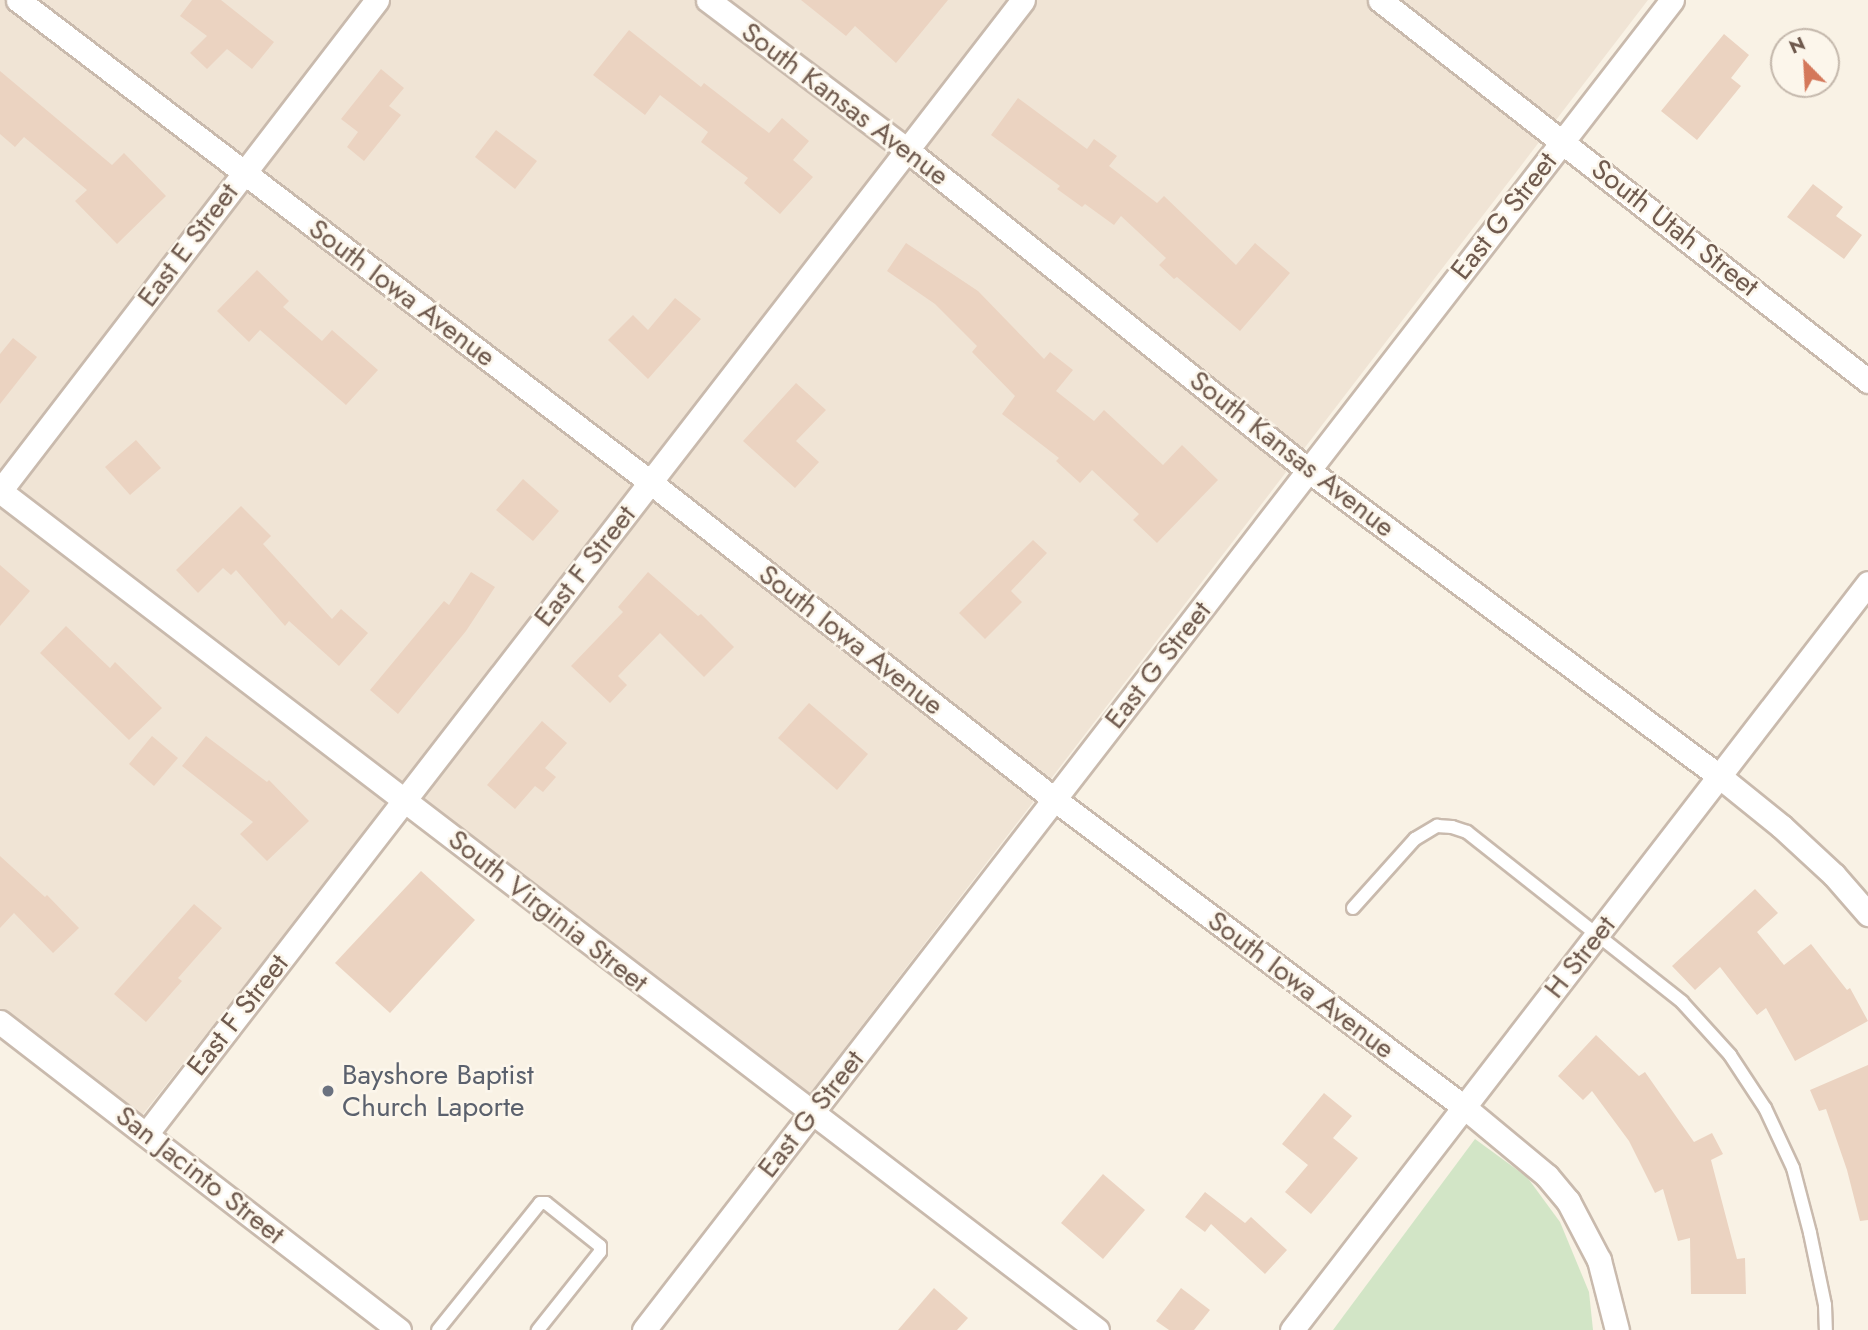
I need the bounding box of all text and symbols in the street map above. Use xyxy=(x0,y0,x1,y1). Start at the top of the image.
street label: South Kansas Avenue xyxy=(735,15,955,193)
north arrow xyxy=(1770,28,1840,98)
text: N xyxy=(1785,30,1809,61)
street label: East G Street xyxy=(1444,146,1564,286)
street label: South Utah Street xyxy=(1585,152,1765,304)
street label: East E Street xyxy=(131,177,245,313)
street label: South Iowa Avenue xyxy=(302,212,502,374)
street label: South Kansas Avenue xyxy=(1183,364,1401,544)
street label: East F Street xyxy=(527,499,643,633)
street label: South Iowa Avenue xyxy=(752,557,950,723)
street label: East G Street xyxy=(1098,595,1218,735)
street label: South Virginia Street xyxy=(442,823,654,999)
street label: South Iowa Avenue xyxy=(1201,904,1401,1066)
street label: H Street xyxy=(1537,909,1623,1005)
street label: East F Street xyxy=(180,948,296,1082)
street label: East G Street xyxy=(751,1044,871,1184)
place label: Bayshore Baptist Church Laporte xyxy=(342,1058,534,1124)
marker: Bayshore Baptist Church Laporte xyxy=(320,1083,336,1099)
street label: San Jacinto Street xyxy=(109,1099,291,1251)

